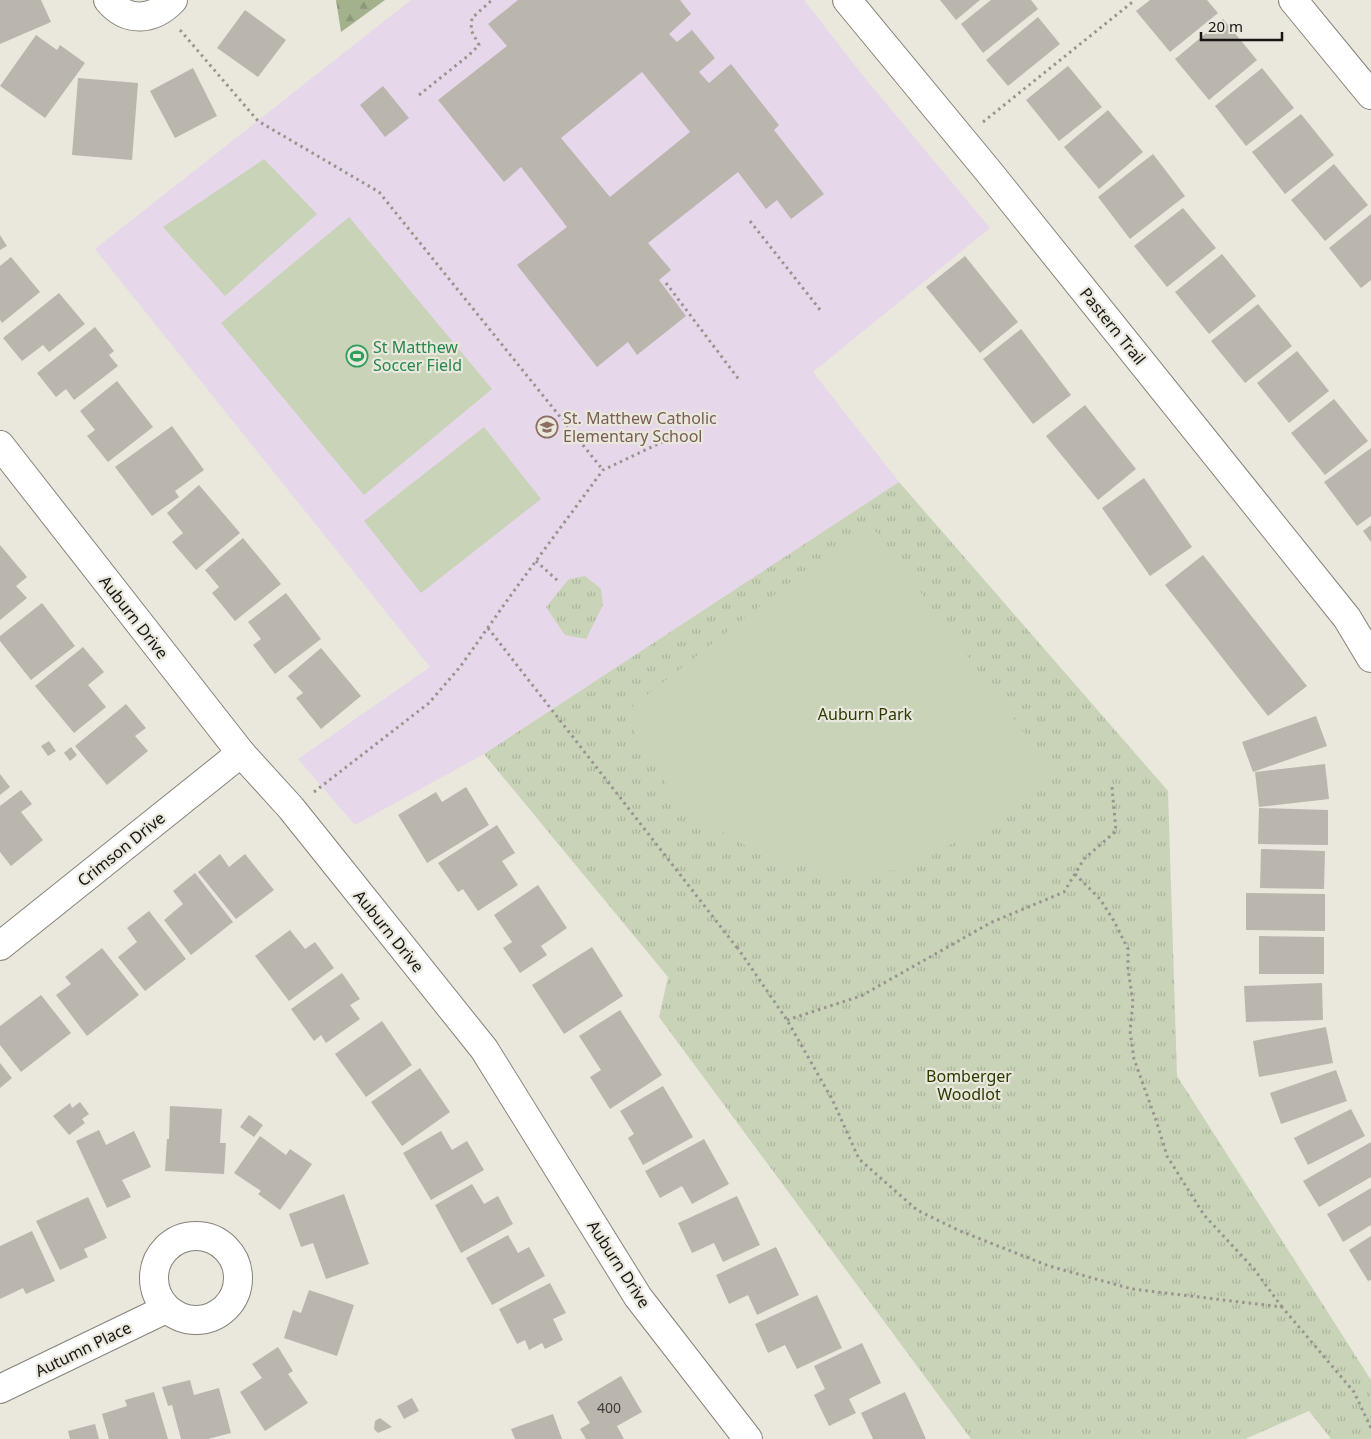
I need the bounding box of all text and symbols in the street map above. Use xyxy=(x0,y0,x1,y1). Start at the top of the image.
scale bar xyxy=(1201,10,1282,42)
text: 20 m xyxy=(1208,16,1243,36)
street label: Pastern Trail xyxy=(1075,283,1151,369)
place label: St Matthew Soccer Field xyxy=(373,336,462,376)
sports icon: St Matthew Soccer Field xyxy=(345,344,369,368)
place label: St. Matthew Catholic Elementary School xyxy=(563,407,717,447)
school or university icon: St. Matthew Catholic Elementary School xyxy=(535,415,559,439)
street label: Auburn Drive xyxy=(95,571,173,663)
park label: Auburn Park xyxy=(818,703,913,725)
street label: Crimson Drive xyxy=(73,807,169,891)
street label: Auburn Drive xyxy=(349,885,429,977)
park label: Bomberger Woodlot xyxy=(926,1065,1012,1105)
street label: Auburn Drive xyxy=(583,1216,655,1312)
street label: Autumn Place xyxy=(31,1316,135,1382)
house number: 400 xyxy=(597,1398,621,1417)

